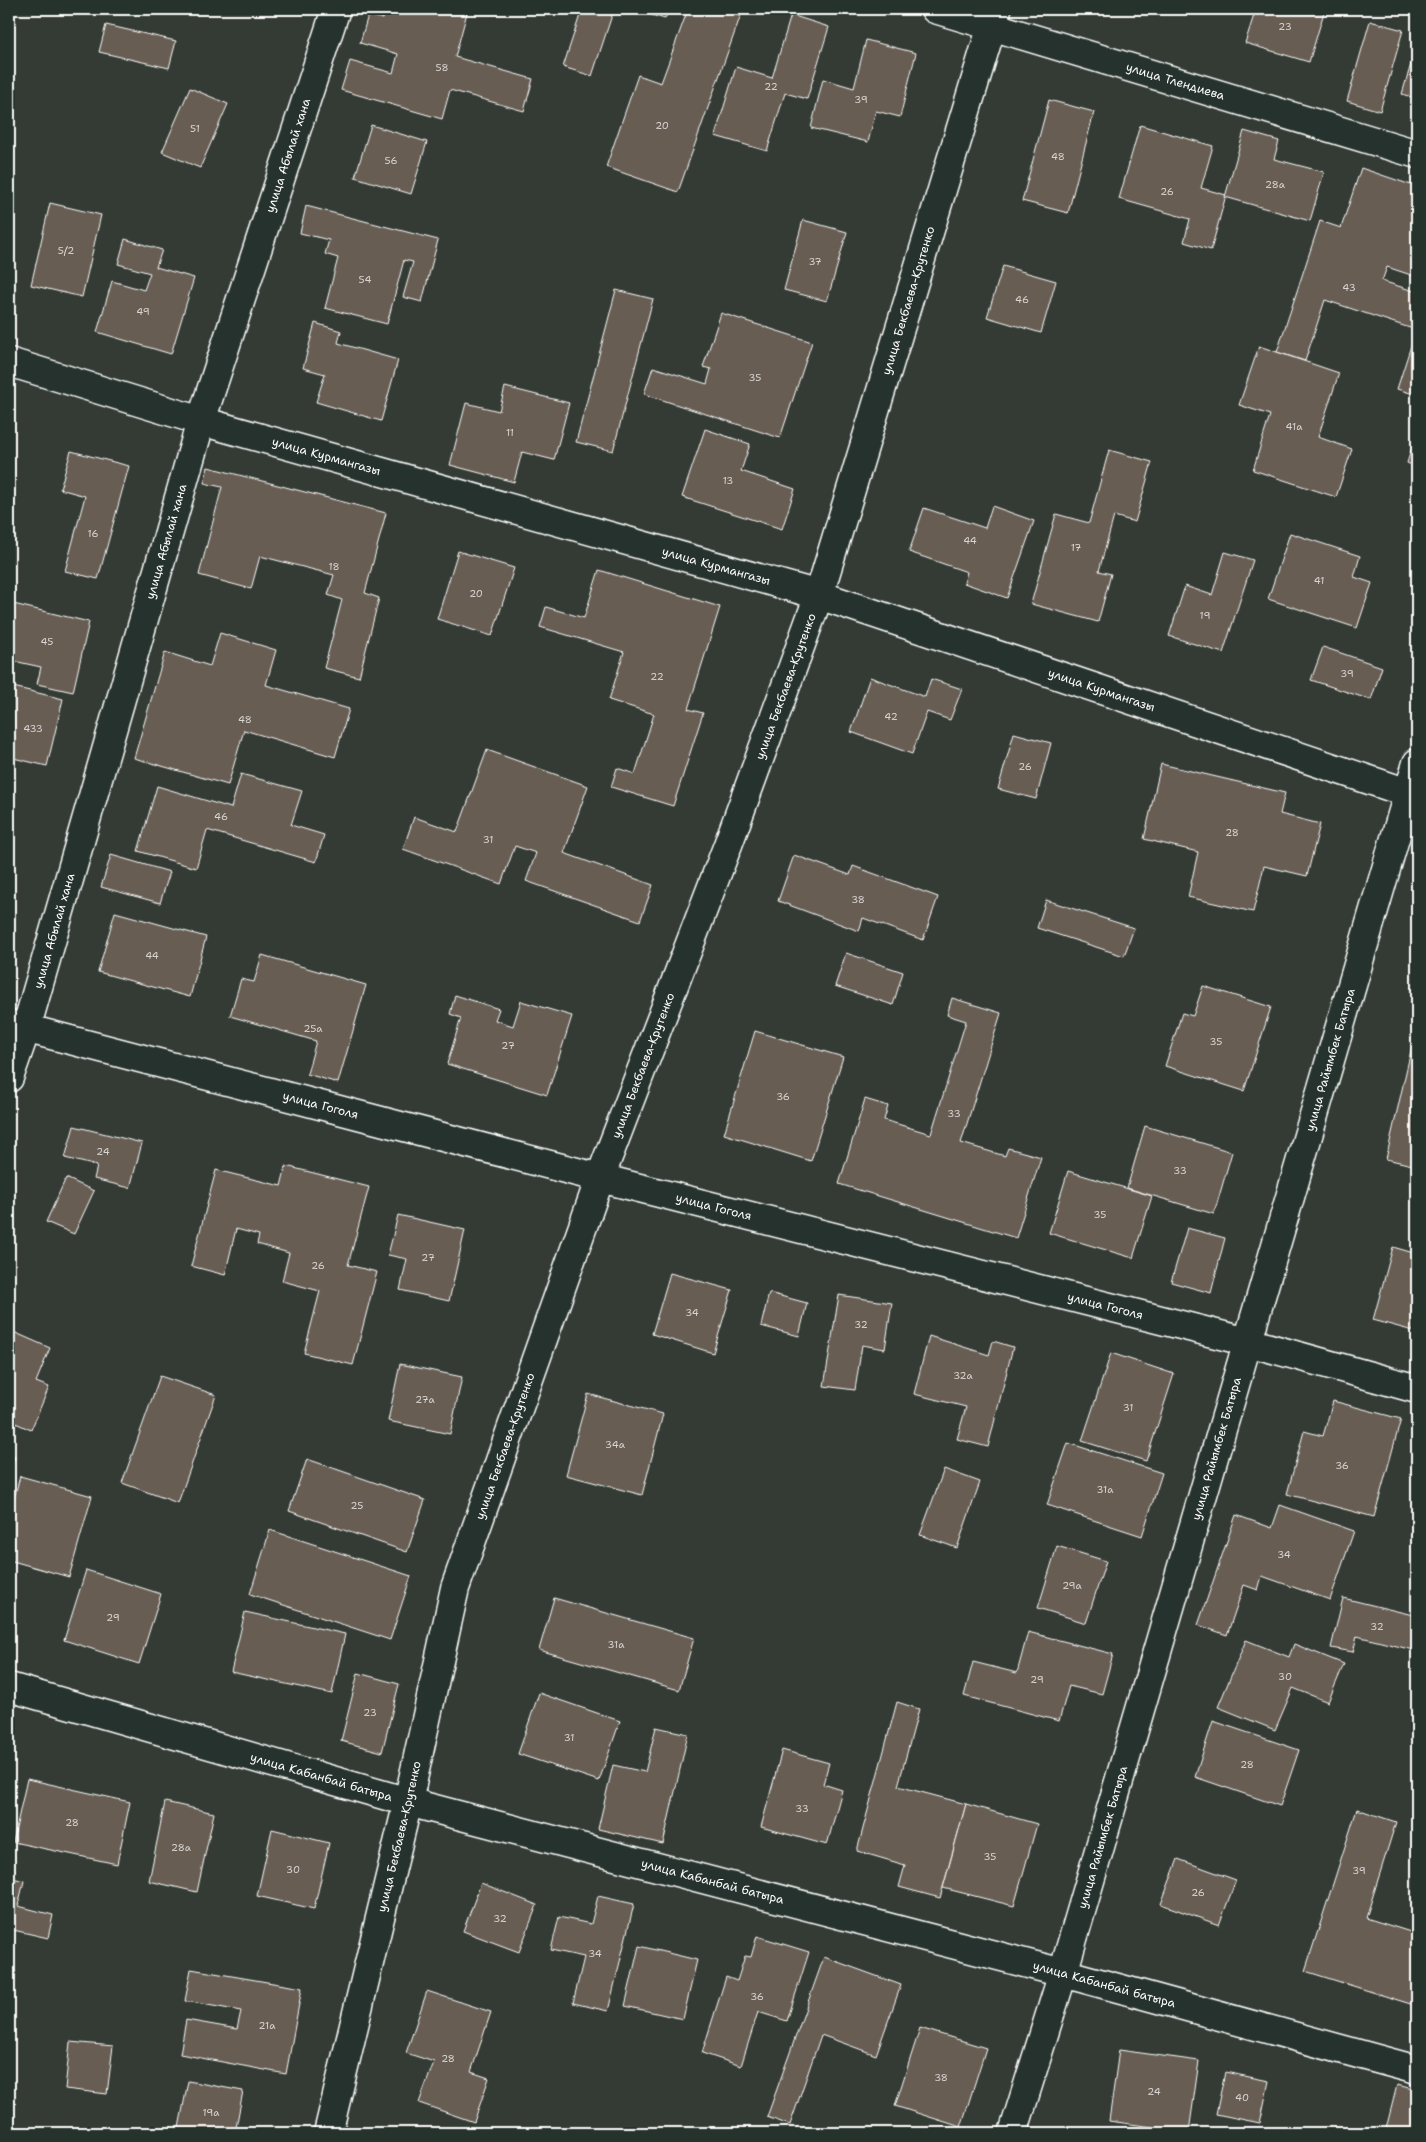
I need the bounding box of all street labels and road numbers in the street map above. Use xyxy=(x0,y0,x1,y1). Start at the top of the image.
street label: улица Тлендиева xyxy=(1124,59,1227,104)
street label: улица Абылай хана xyxy=(262,96,314,215)
street label: улица Бекбаева-Крутенко xyxy=(878,224,939,377)
street label: улица Курмангазы xyxy=(270,433,382,479)
street label: улица Абылай хана xyxy=(142,482,191,601)
street label: улица Курмангазы xyxy=(660,543,772,589)
street label: улица Бекбаева-Крутенко xyxy=(752,611,820,762)
street label: улица Курмангазы xyxy=(1046,665,1157,715)
street label: улица Абылай хана xyxy=(30,871,79,990)
street label: улица Райымбек Батыра xyxy=(1302,986,1359,1133)
street label: улица Бекбаева-Крутенко xyxy=(608,990,678,1141)
street label: улица Гоголя xyxy=(281,1088,360,1123)
street label: улица Гоголя xyxy=(674,1189,753,1224)
street label: улица Гоголя xyxy=(1066,1289,1145,1323)
street label: улица Бекбаева-Крутенко xyxy=(472,1371,538,1522)
street label: улица Райымбек Батыра xyxy=(1188,1375,1245,1522)
street label: улица Кабанбай батыра xyxy=(248,1749,395,1805)
street label: улица Бекбаева-Крутенко xyxy=(374,1759,425,1914)
street label: улица Райымбек Батыра xyxy=(1074,1763,1131,1911)
street label: улица Кабанбай батыра xyxy=(639,1855,786,1908)
street label: улица Кабанбай батыра xyxy=(1031,1957,1178,2012)

